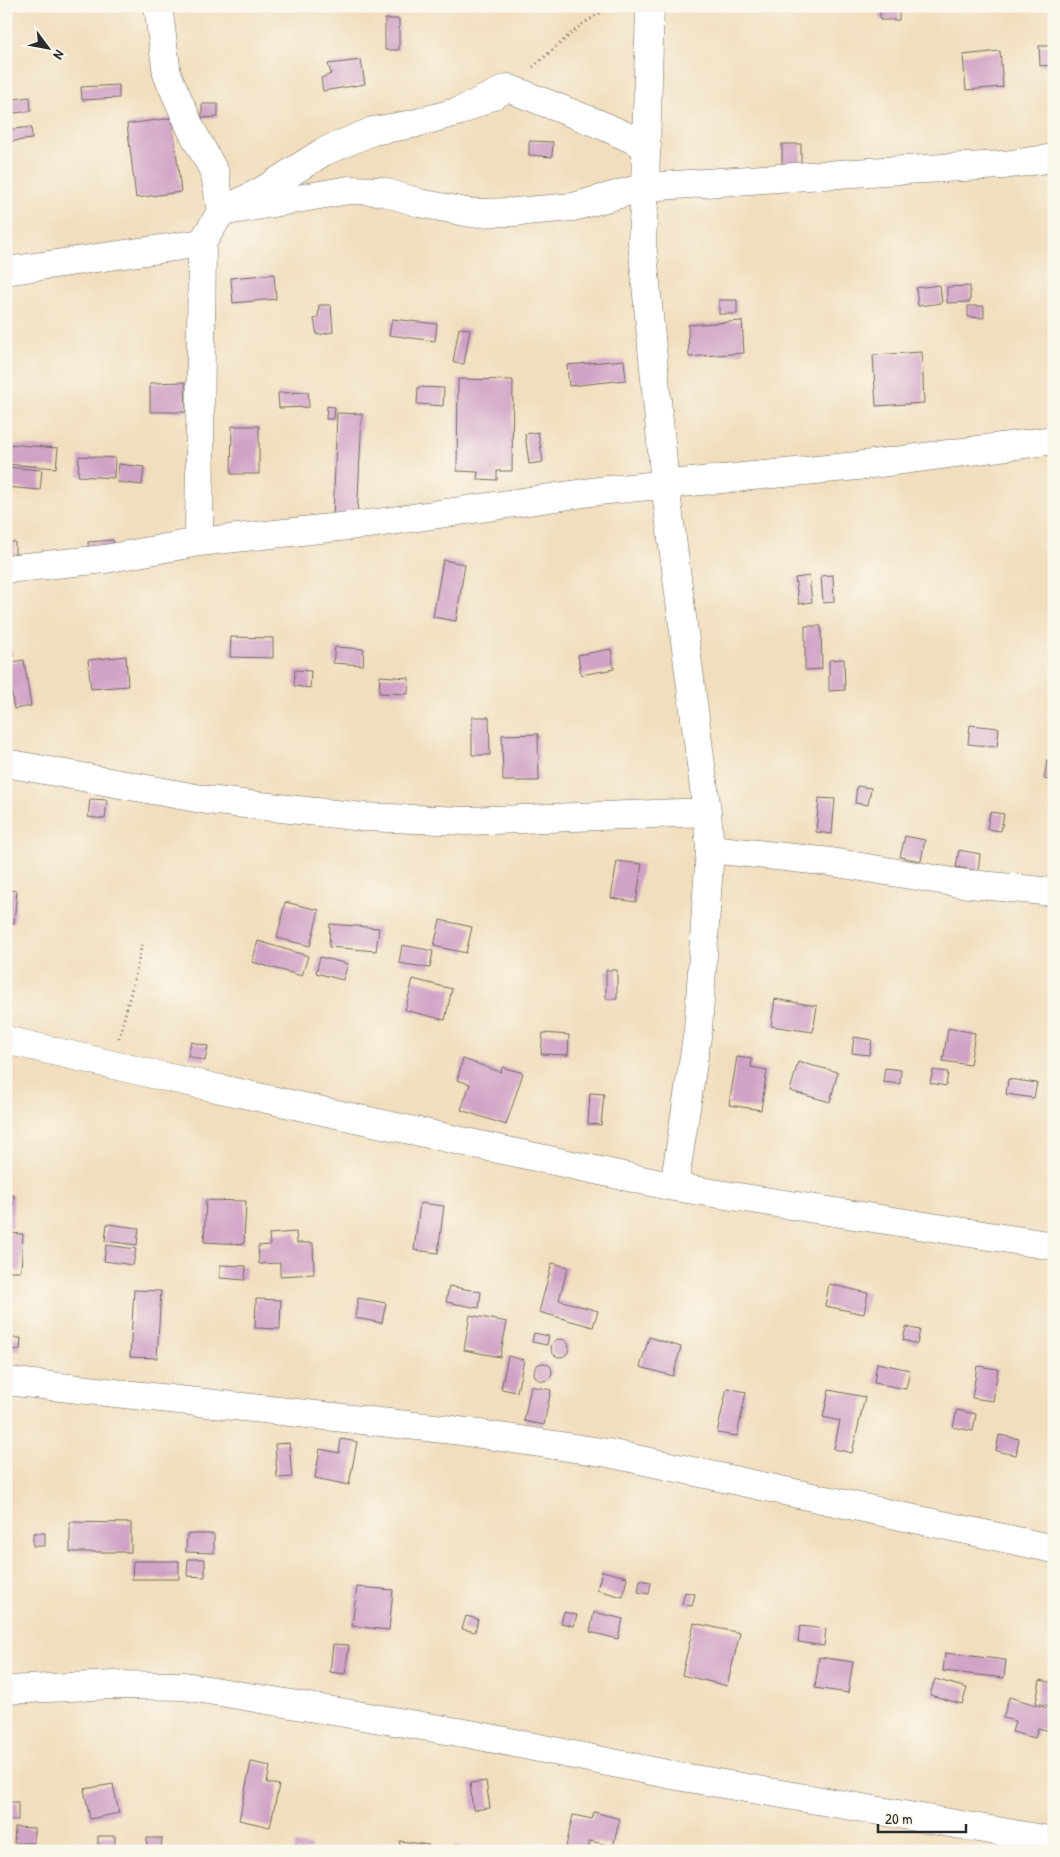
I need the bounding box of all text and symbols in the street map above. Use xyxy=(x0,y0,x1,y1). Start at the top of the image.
north arrow xyxy=(22,22,72,72)
text: N xyxy=(49,47,69,64)
scale bar xyxy=(878,1802,965,1834)
text: 20 m xyxy=(885,1808,912,1829)

